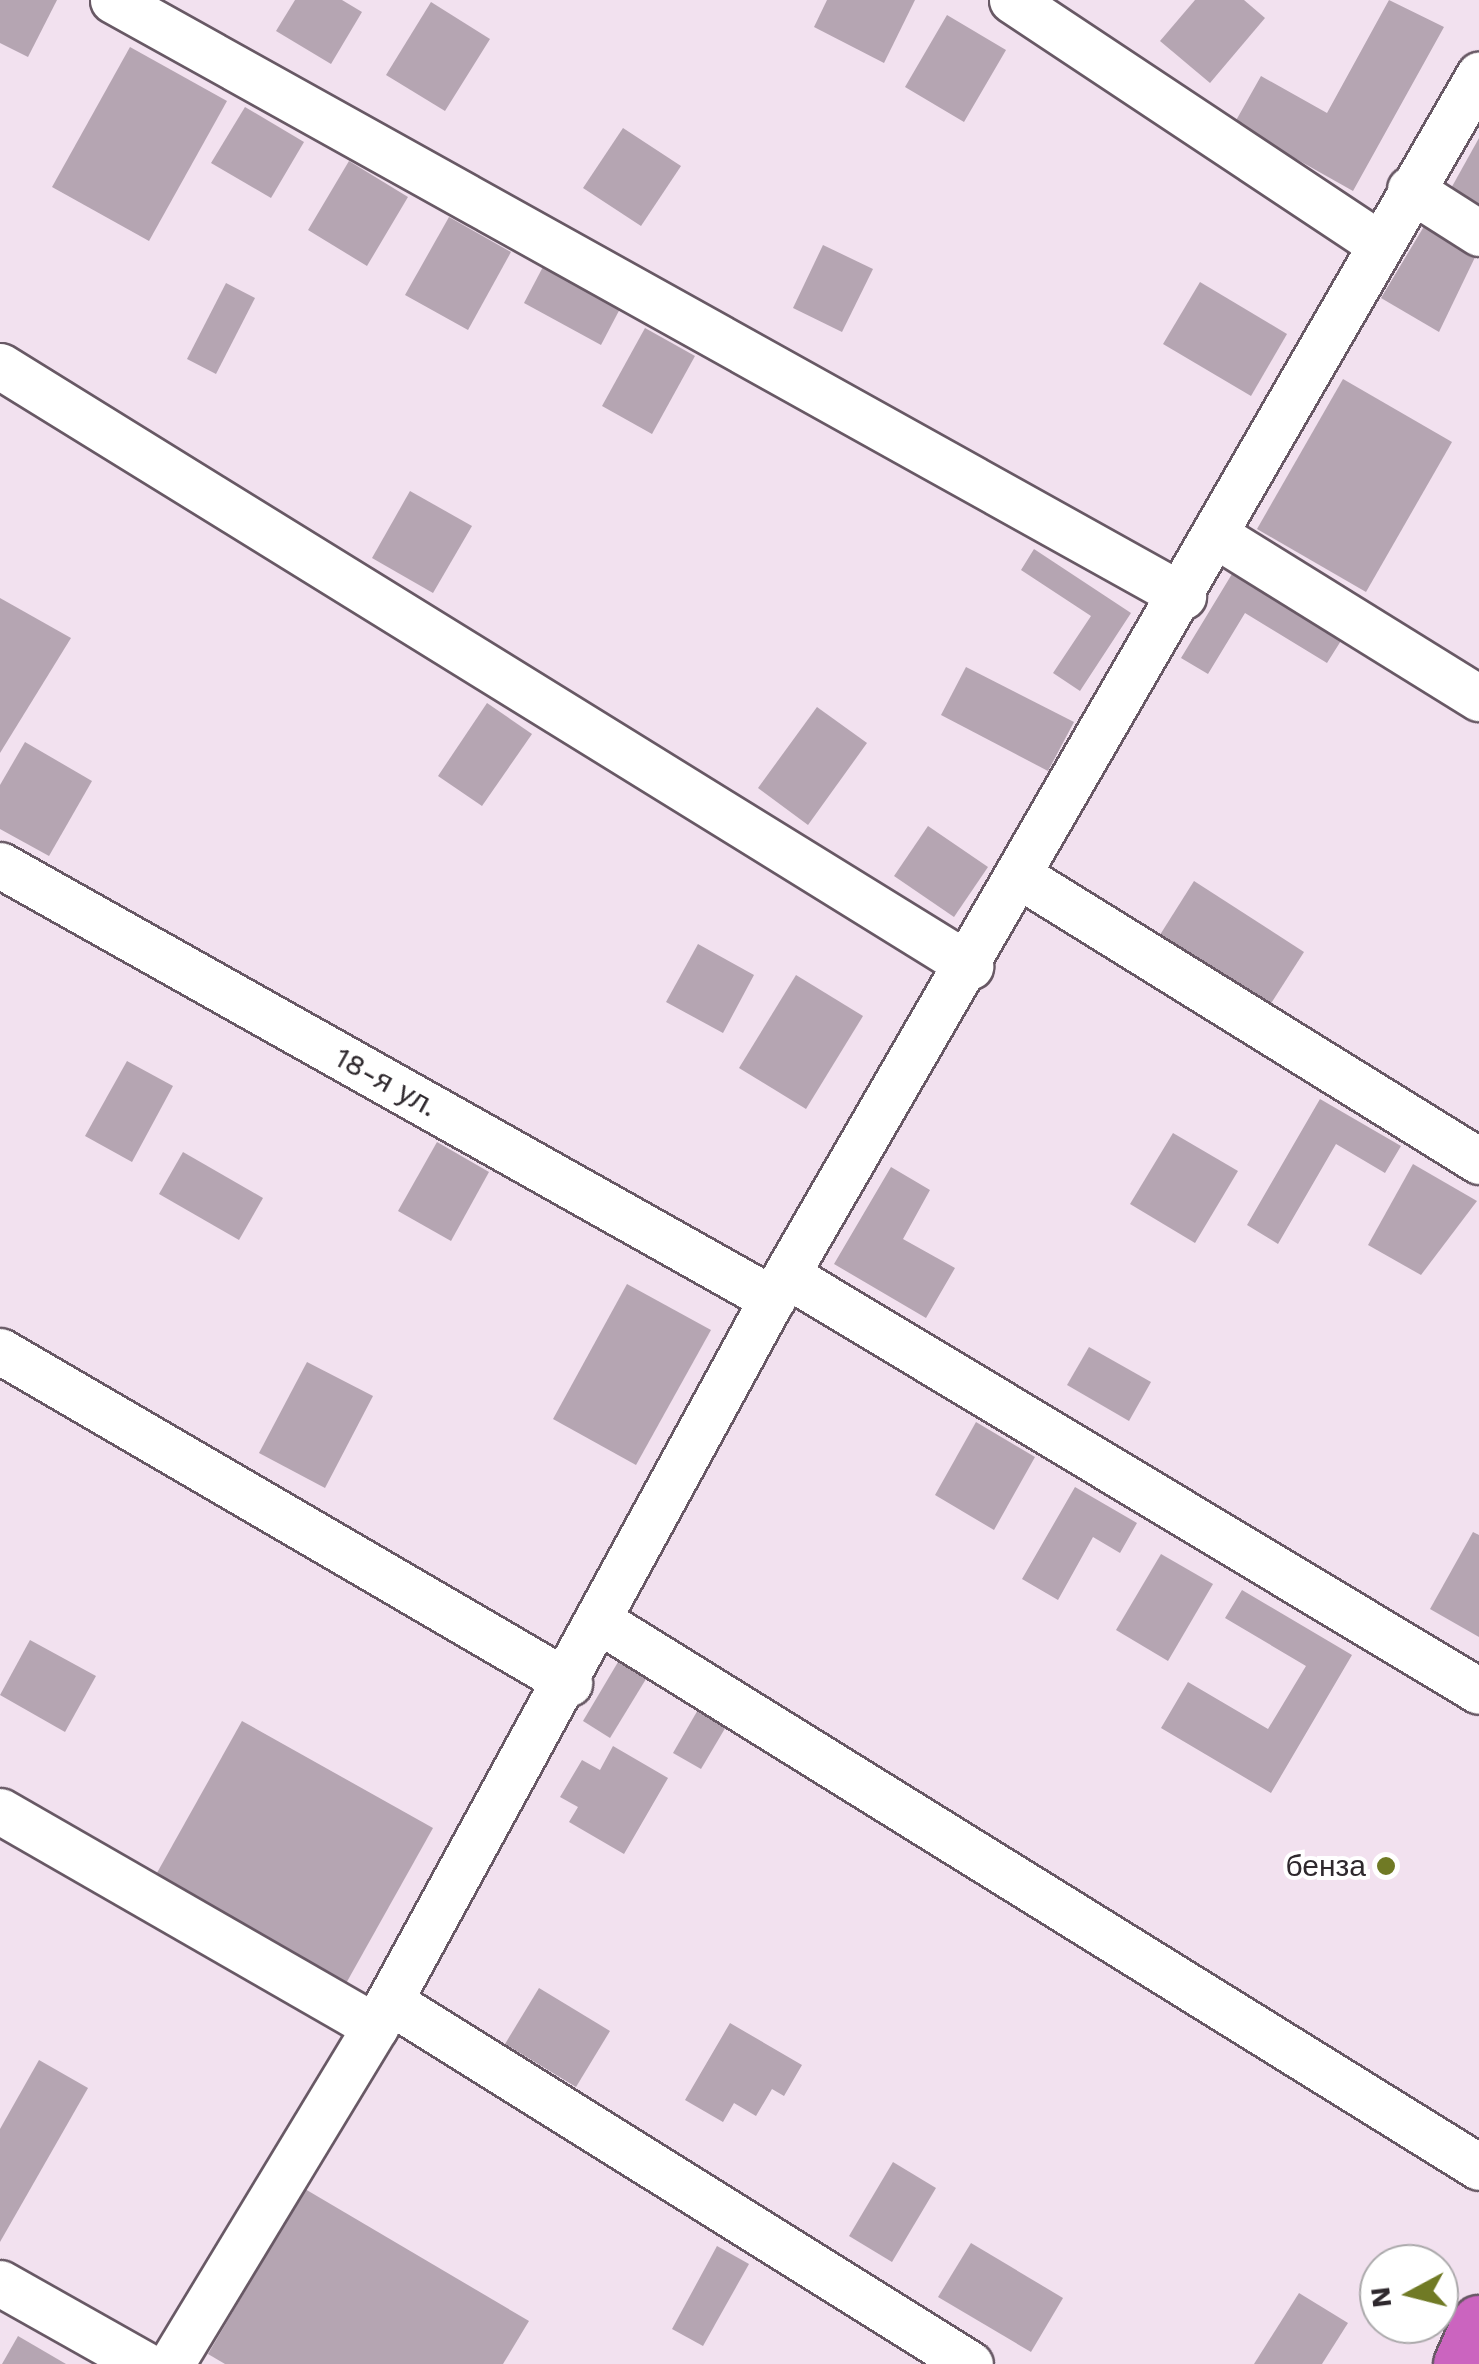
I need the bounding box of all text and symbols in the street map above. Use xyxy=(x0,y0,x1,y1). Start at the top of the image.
street label: 18-я ул. xyxy=(328,1039,444,1125)
place label: бенза xyxy=(1285,1848,1366,1884)
marker: бенза xyxy=(1375,1855,1397,1877)
north arrow xyxy=(1359,2244,1459,2344)
text: N xyxy=(1363,2285,1398,2310)

